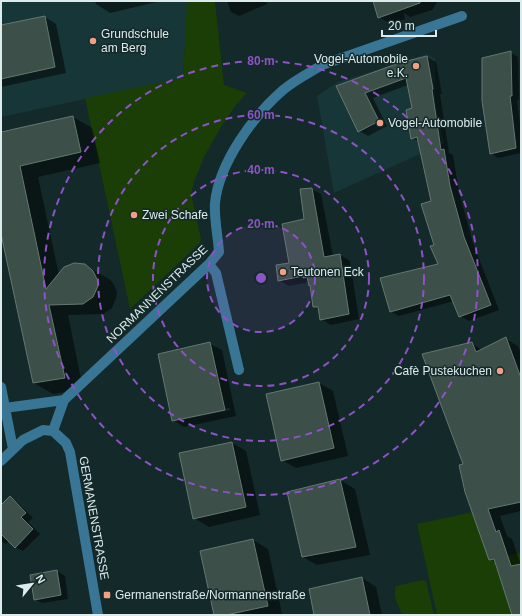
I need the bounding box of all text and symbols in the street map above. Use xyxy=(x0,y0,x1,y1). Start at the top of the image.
scale bar xyxy=(382,12,436,38)
text: 20 m xyxy=(388,19,415,33)
place label: Grundschule am Berg xyxy=(101,27,169,55)
marker: Grundschule am Berg xyxy=(88,36,98,46)
place label: Vogel-Automobile e.K. xyxy=(314,52,408,80)
text: 80 m xyxy=(247,54,275,68)
marker: Vogel-Automobile e.K. xyxy=(411,61,421,71)
text: 60 m xyxy=(247,108,275,122)
place label: Vogel-Automobile xyxy=(388,116,482,130)
marker: Vogel-Automobile xyxy=(375,118,385,128)
text: 40 m xyxy=(247,163,275,177)
place label: Zwei Schafe xyxy=(142,208,208,222)
marker: Zwei Schafe xyxy=(129,210,139,220)
text: 20 m xyxy=(247,217,275,231)
street label: NORMANNENSTRASSE xyxy=(104,242,210,346)
place label: Teutonen Eck xyxy=(291,265,365,279)
marker: Teutonen Eck xyxy=(278,267,288,277)
centre of rings xyxy=(254,271,268,285)
place label: Cafè Pustekuchen xyxy=(394,364,492,378)
marker: Cafè Pustekuchen xyxy=(495,366,505,376)
street label: GERMANENSTRASSE xyxy=(76,455,112,581)
north arrow xyxy=(12,564,52,604)
text: N xyxy=(33,573,48,585)
place label: Germanenstraße/Normannenstraße xyxy=(115,588,306,602)
marker: Germanenstraße/Normannenstraße xyxy=(102,590,112,600)

